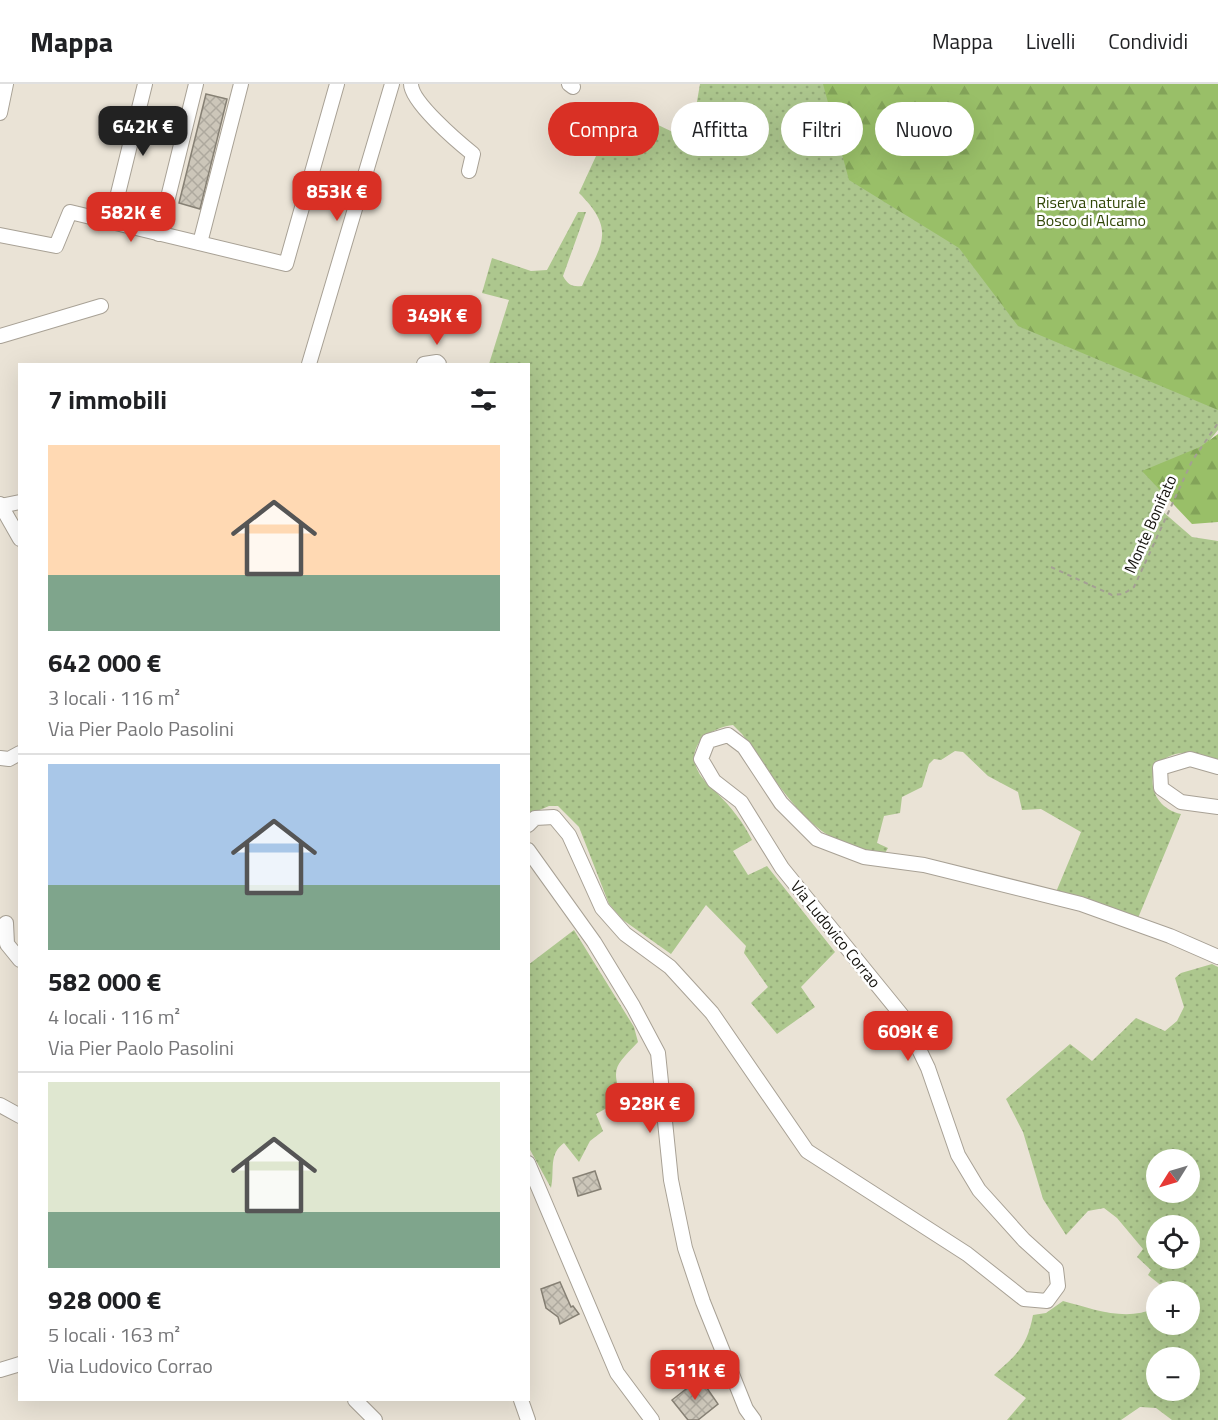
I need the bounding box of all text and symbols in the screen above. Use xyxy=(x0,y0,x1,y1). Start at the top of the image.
text: Mappa xyxy=(30,20,113,63)
text: Mappa xyxy=(932,25,993,57)
text: Livelli xyxy=(1026,25,1075,57)
text: Condividi xyxy=(1108,25,1188,57)
chip: Compra xyxy=(548,102,659,156)
chip: Affitta xyxy=(671,102,769,156)
chip: Filtri xyxy=(781,102,863,156)
chip: Nuovo xyxy=(875,102,974,156)
pin: 642K € xyxy=(94,106,192,157)
text: 642K € xyxy=(112,110,174,141)
pin: 853K € xyxy=(288,171,386,222)
text: 853K € xyxy=(306,175,368,206)
park label: Riserva naturale Bosco di Alcamo xyxy=(1036,190,1146,232)
pin: 582K € xyxy=(82,192,180,243)
text: 582K € xyxy=(100,196,162,227)
pin: 349K € xyxy=(388,295,486,346)
text: 349K € xyxy=(406,299,468,330)
text: 7 immobili xyxy=(48,380,167,419)
icon: filters xyxy=(467,383,500,416)
street label: Monte Bonifato xyxy=(1118,471,1182,577)
icon: home xyxy=(220,484,328,592)
text: 642 000 € xyxy=(48,643,161,682)
text: 3 locali · 116 m² xyxy=(48,682,180,713)
text: Via Pier Paolo Pasolini xyxy=(48,713,234,744)
icon: home xyxy=(220,803,328,911)
street label: Via Ludovico Corrao xyxy=(785,875,887,993)
text: 582 000 € xyxy=(48,962,161,1001)
text: 4 locali · 116 m² xyxy=(48,1001,180,1032)
pin: 609K € xyxy=(859,1011,957,1062)
text: 609K € xyxy=(877,1015,939,1046)
text: Via Pier Paolo Pasolini xyxy=(48,1032,234,1063)
pin: 928K € xyxy=(601,1083,699,1134)
text: 928K € xyxy=(619,1087,681,1118)
icon: home xyxy=(220,1121,328,1229)
north arrow xyxy=(1146,1149,1200,1203)
map controls xyxy=(1146,1149,1200,1401)
button: locate xyxy=(1146,1215,1200,1269)
text: 928 000 € xyxy=(48,1280,161,1319)
button: + xyxy=(1146,1281,1200,1335)
text: 5 locali · 163 m² xyxy=(48,1319,180,1350)
button: − xyxy=(1146,1347,1200,1401)
text: Via Ludovico Corrao xyxy=(48,1350,213,1381)
pin: 511K € xyxy=(646,1350,744,1401)
text: 511K € xyxy=(664,1354,726,1385)

